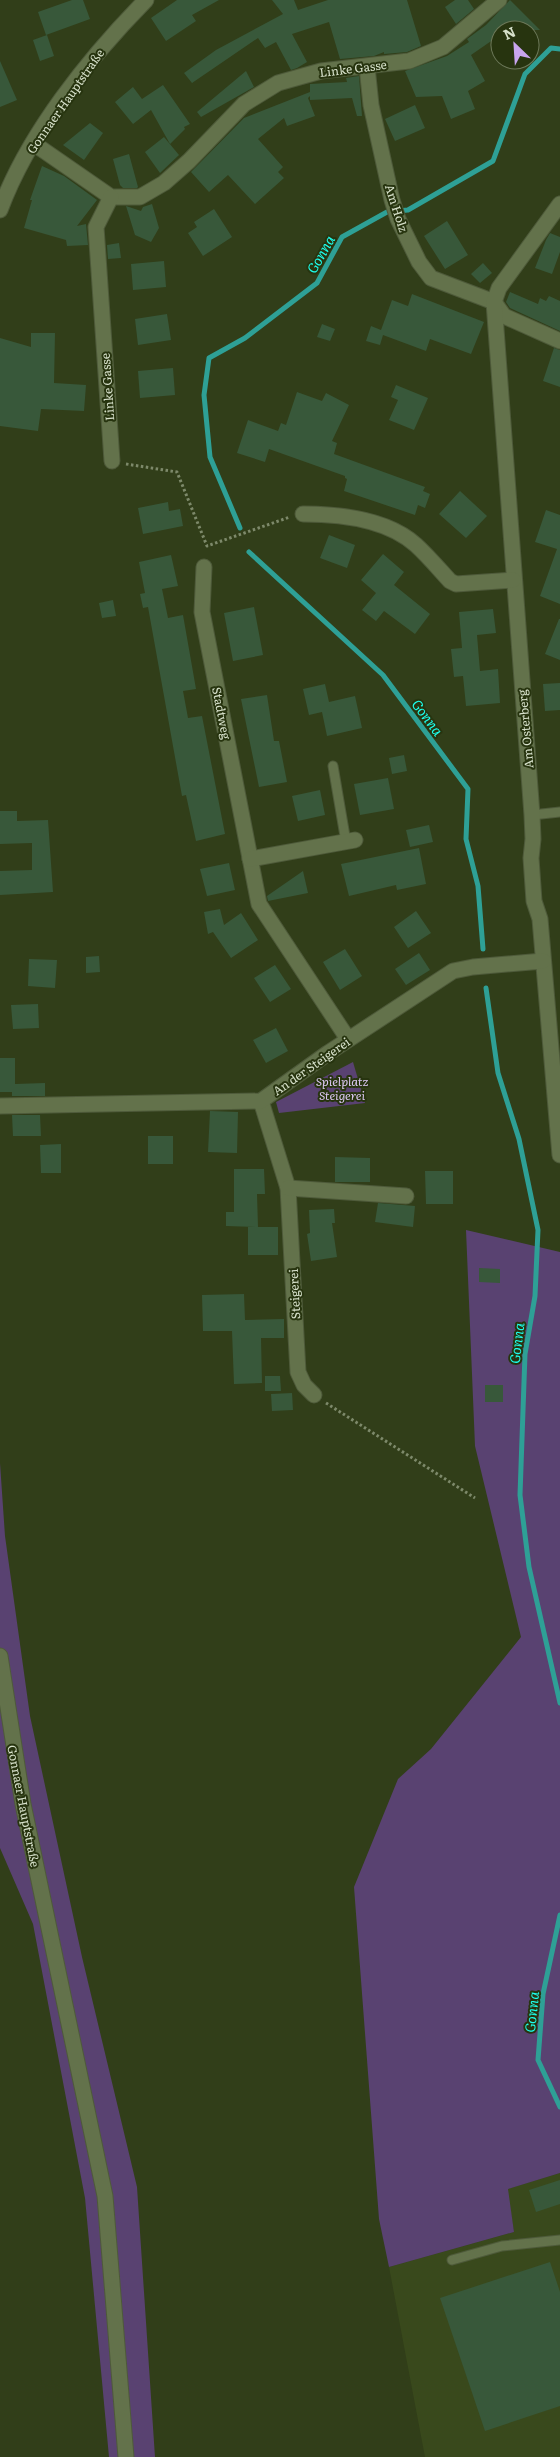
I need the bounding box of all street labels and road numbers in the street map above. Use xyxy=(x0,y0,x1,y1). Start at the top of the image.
street label: Gonnaer Hauptstraße xyxy=(22,45,108,157)
street label: Linke Gasse xyxy=(318,55,388,81)
street label: Am Holz xyxy=(381,182,413,234)
street label: Linke Gasse xyxy=(96,353,118,421)
street label: Stadtweg xyxy=(208,685,236,741)
street label: Am Osterberg xyxy=(513,688,537,769)
street label: An der Steigerei xyxy=(269,1033,353,1099)
street label: Steigerei xyxy=(284,1268,304,1320)
street label: Gonnaer Hauptstraße xyxy=(3,1743,45,1869)

